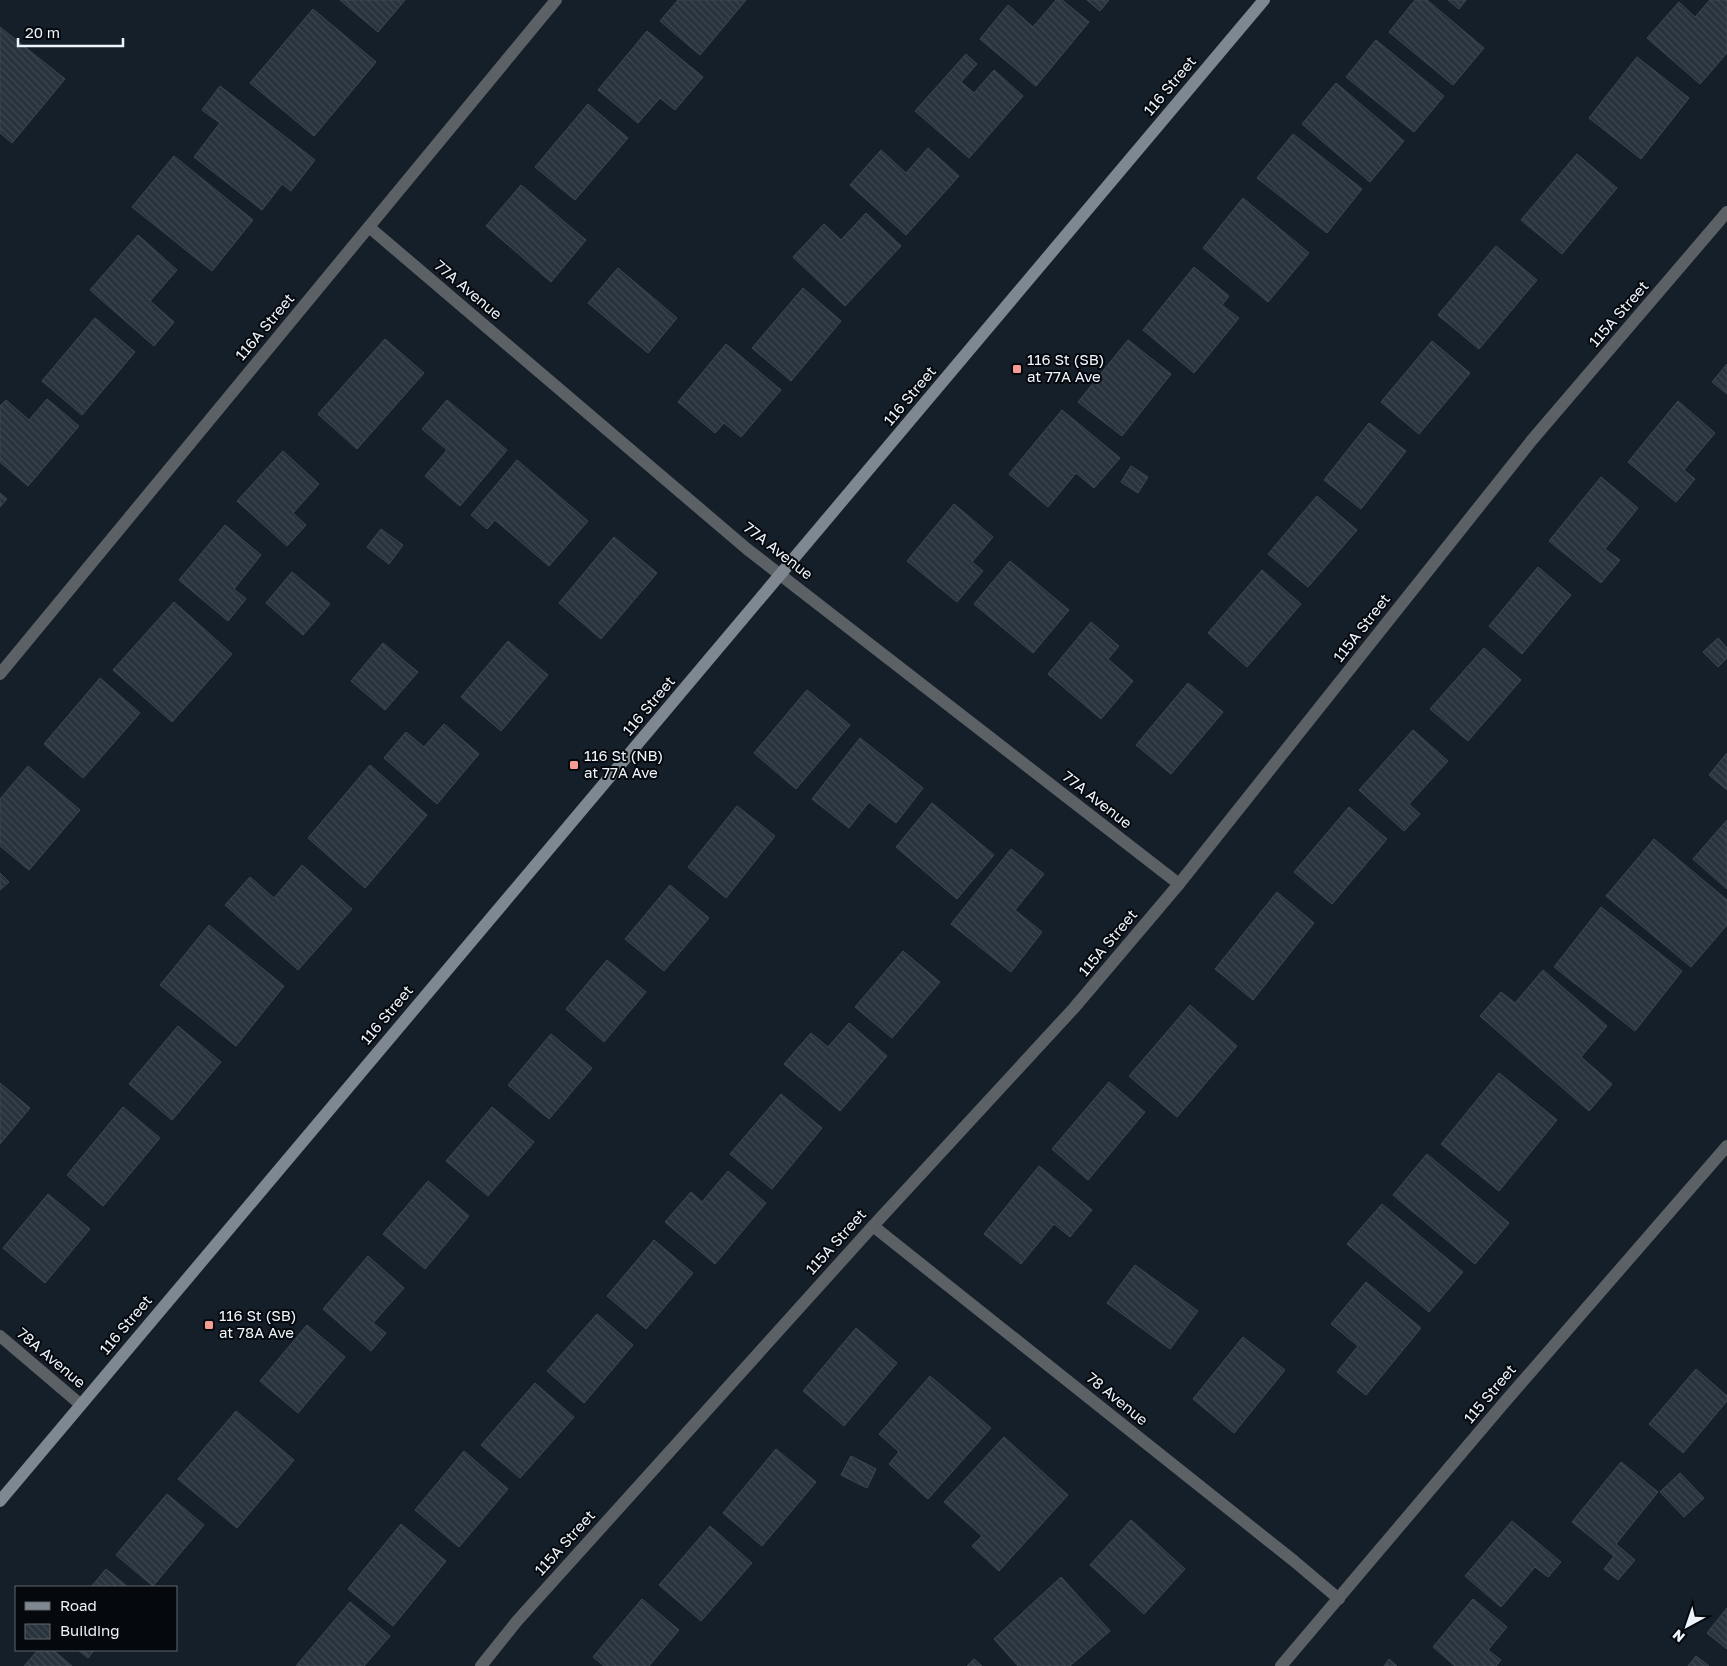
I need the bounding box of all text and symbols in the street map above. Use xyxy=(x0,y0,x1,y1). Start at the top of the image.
scale bar xyxy=(18,15,122,47)
text: 20 m xyxy=(25,23,60,41)
street label: 116 Street xyxy=(1139,52,1199,119)
street label: 77A Avenue xyxy=(431,256,506,323)
street label: 115A Street xyxy=(1585,277,1652,350)
street label: 116A Street xyxy=(231,289,297,363)
place label: 116 St (SB) at 77A Ave xyxy=(1027,350,1104,385)
street label: 116 Street xyxy=(879,362,939,429)
marker: 116 St (SB) at 77A Ave xyxy=(1011,363,1023,375)
street label: 77A Avenue xyxy=(741,518,817,583)
street label: 115A Street xyxy=(1329,590,1393,665)
street label: 116 Street xyxy=(618,672,678,739)
place label: 116 St (NB) at 77A Ave xyxy=(584,746,663,781)
marker: 116 St (NB) at 77A Ave xyxy=(568,759,580,771)
street label: 77A Avenue xyxy=(1060,767,1136,832)
street label: 115A Street xyxy=(1074,905,1140,979)
street label: 116 Street xyxy=(356,981,416,1048)
street label: 115A Street xyxy=(801,1205,869,1278)
street label: 116 Street xyxy=(95,1291,155,1358)
place label: 116 St (SB) at 78A Ave xyxy=(219,1306,296,1341)
marker: 116 St (SB) at 78A Ave xyxy=(203,1319,215,1331)
street label: 78A Avenue xyxy=(14,1323,90,1391)
street label: 115 Street xyxy=(1459,1360,1519,1426)
street label: 78 Avenue xyxy=(1083,1368,1152,1429)
street label: 115A Street xyxy=(530,1506,598,1579)
legend xyxy=(15,1586,178,1651)
text: Road xyxy=(60,1596,97,1614)
north arrow xyxy=(1662,1601,1712,1651)
text: Building xyxy=(60,1621,120,1639)
text: N xyxy=(1669,1626,1688,1646)

